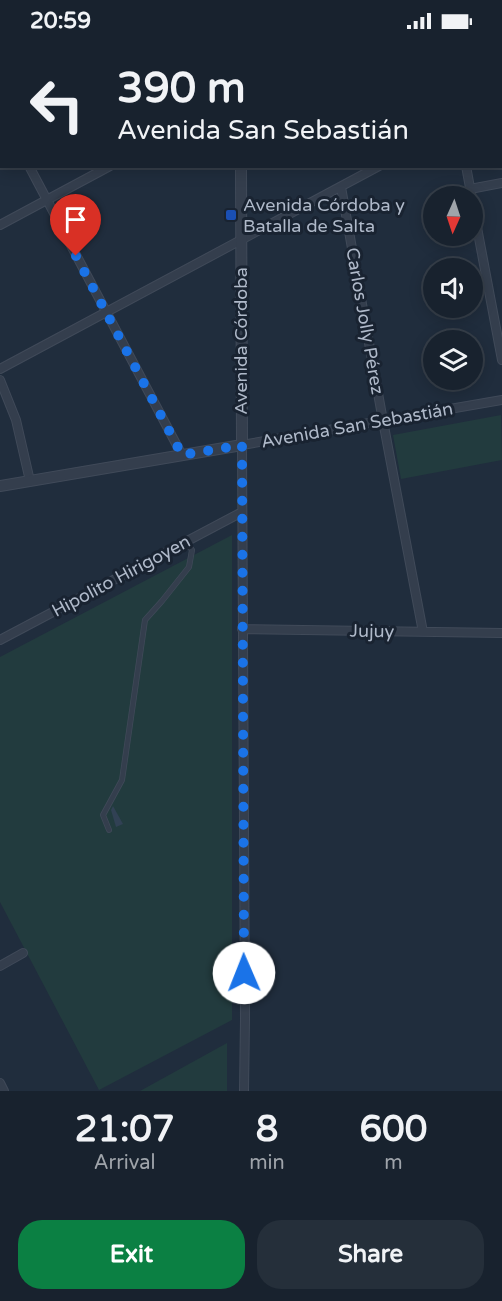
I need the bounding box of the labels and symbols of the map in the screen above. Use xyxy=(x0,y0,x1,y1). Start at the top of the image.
north arrow xyxy=(423,186,483,246)
pin xyxy=(50,194,101,256)
place label: Avenida Córdoba y Batalla de Salta xyxy=(243,194,405,237)
marker: Avenida Córdoba y Batalla de Salta xyxy=(224,208,238,222)
street label: Carlos Jolly Pérez xyxy=(341,246,389,396)
street label: Avenida Córdoba xyxy=(230,267,252,415)
street label: Avenida San Sebastián xyxy=(259,397,455,453)
street label: Hipolito Hirigoyen xyxy=(48,530,194,622)
street label: Jujuy xyxy=(350,620,395,642)
position arrow xyxy=(212,941,276,1005)

